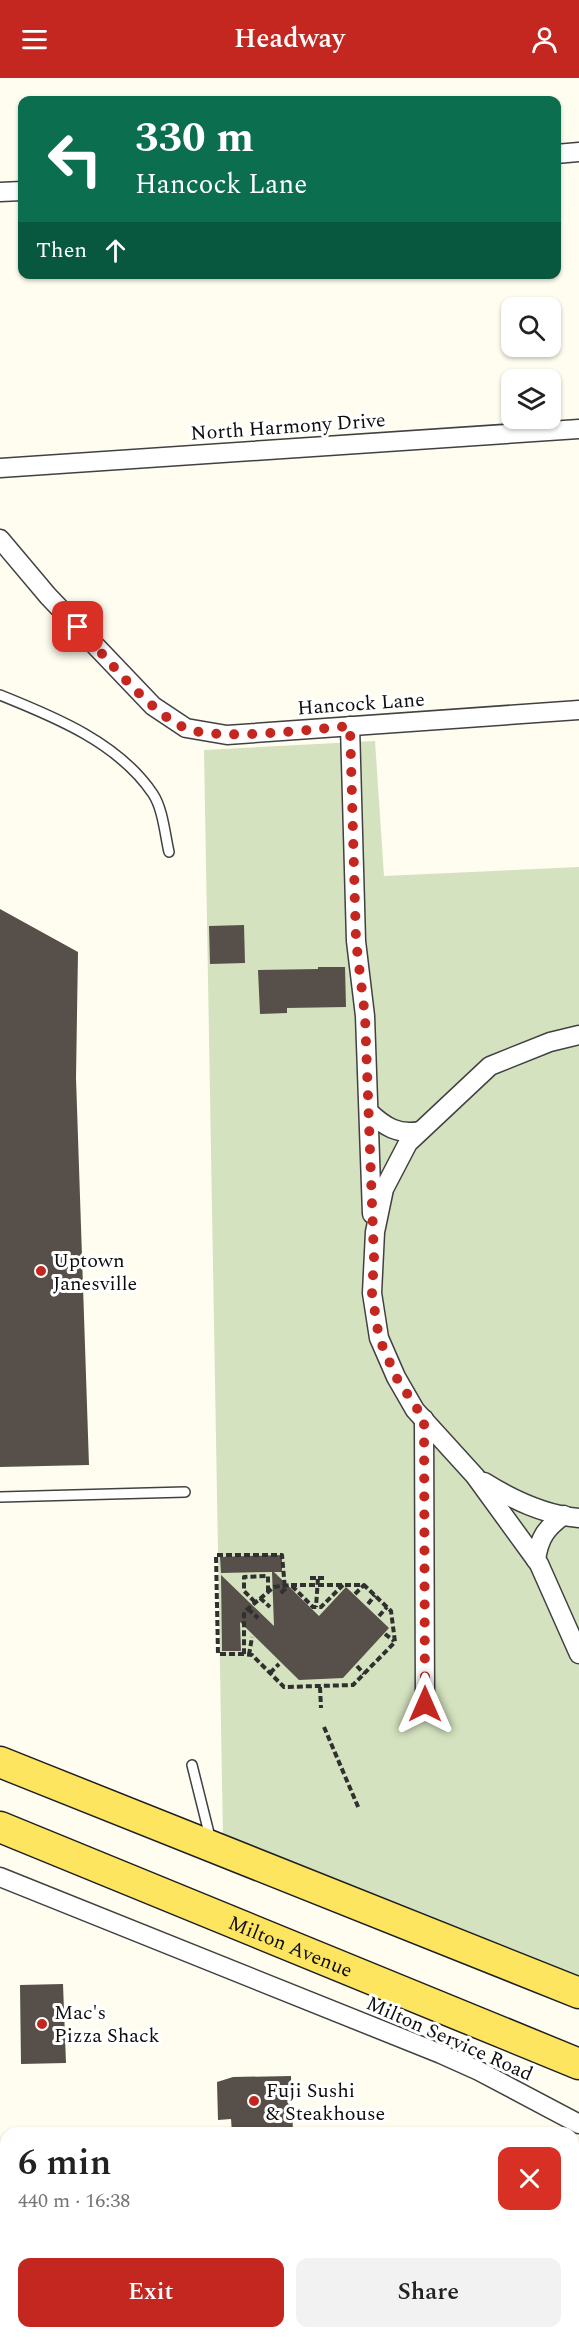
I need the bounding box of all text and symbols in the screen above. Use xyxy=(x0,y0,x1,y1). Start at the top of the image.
text: Headway xyxy=(234,18,345,60)
icon: menu xyxy=(18,23,51,56)
icon: person xyxy=(528,23,561,56)
text: 330 m xyxy=(135,107,254,170)
icon: left xyxy=(36,120,114,198)
text: Hancock Lane xyxy=(135,164,307,206)
text: Then xyxy=(36,234,87,267)
icon: ahead xyxy=(99,234,132,267)
map controls xyxy=(501,297,561,429)
button: search xyxy=(501,297,561,357)
button: layers xyxy=(501,369,561,429)
street label: North Harmony Drive xyxy=(190,405,387,449)
pin xyxy=(52,601,103,652)
icon: arrive xyxy=(61,610,94,643)
street label: Hancock Lane xyxy=(296,685,426,723)
place label: Uptown Janesville xyxy=(53,1246,137,1299)
marker: Uptown Janesville xyxy=(34,1264,48,1278)
position arrow xyxy=(393,1672,457,1736)
street label: Milton Avenue xyxy=(223,1908,357,1986)
street label: Milton Service Road xyxy=(361,1989,538,2089)
place label: Mac's Pizza Shack xyxy=(54,1998,160,2051)
marker: Mac's Pizza Shack xyxy=(35,2017,49,2031)
place label: Fuji Sushi & Steakhouse xyxy=(266,2076,385,2129)
marker: Fuji Sushi & Steakhouse xyxy=(247,2094,261,2108)
text: 6 min xyxy=(18,2136,111,2191)
button: close xyxy=(498,2147,561,2210)
text: 440 m · 16:38 xyxy=(18,2186,130,2216)
button: Exit xyxy=(18,2258,284,2327)
button: Share xyxy=(296,2258,561,2327)

